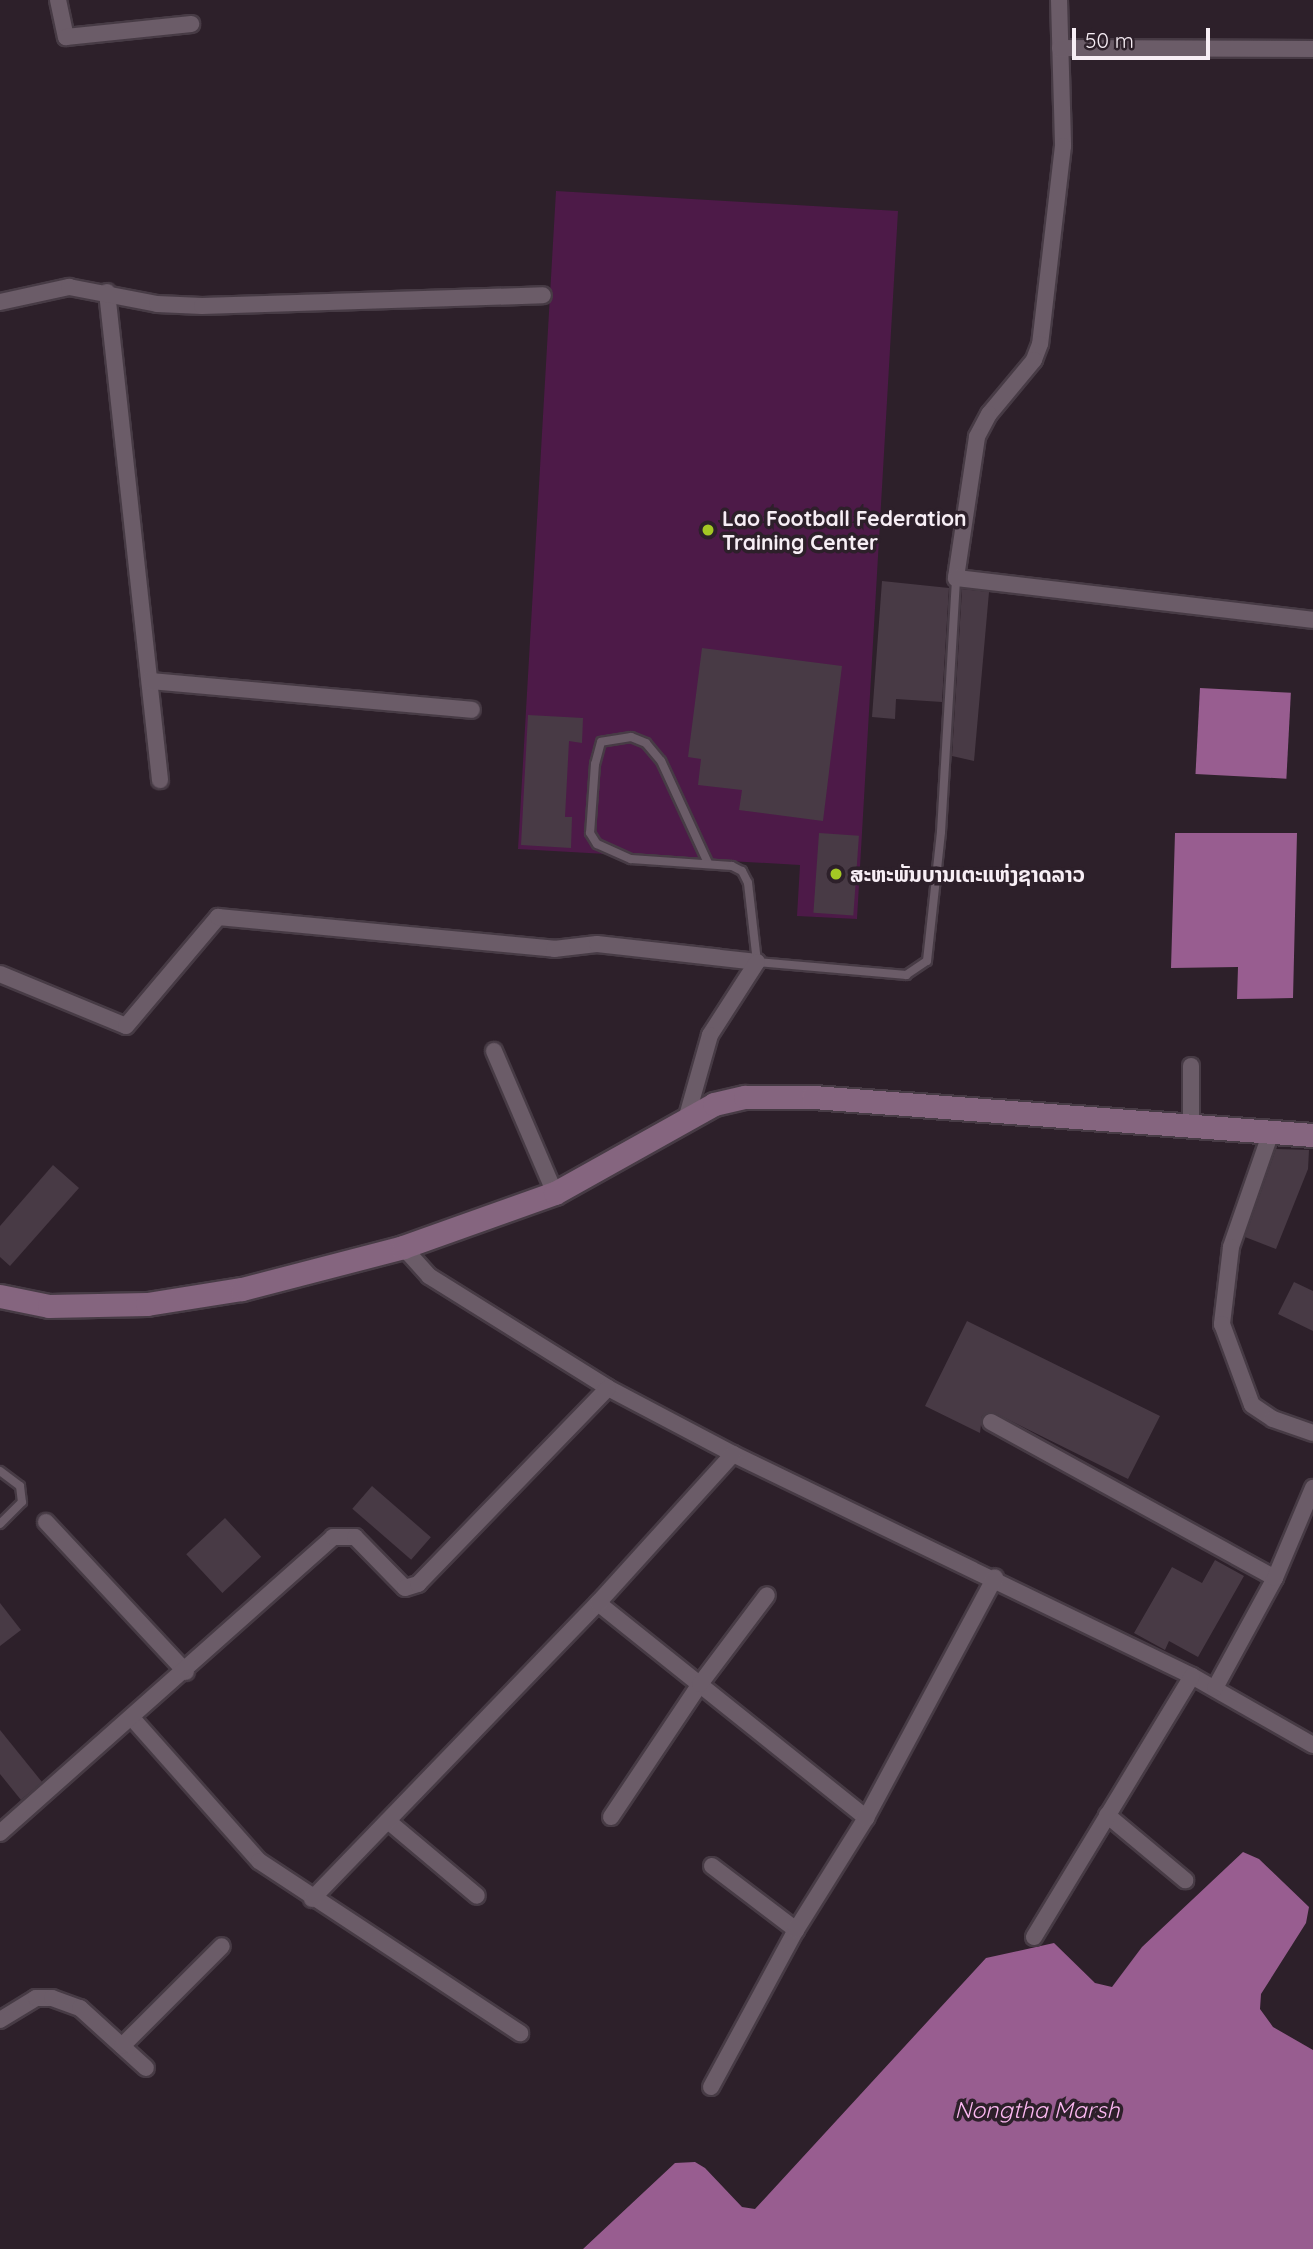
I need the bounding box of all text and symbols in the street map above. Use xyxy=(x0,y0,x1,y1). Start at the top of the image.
scale bar xyxy=(1075,14,1213,58)
text: 50 m xyxy=(1085,27,1134,53)
place label: Lao Football Federation Training Center xyxy=(722,505,967,555)
marker: Lao Football Federation Training Center xyxy=(700,522,716,538)
place label: ສະຫະພັນບານເຕະແຫ່ງຊາດລາວ xyxy=(850,861,1085,887)
marker: ສະຫະພັນບານເຕະແຫ່ງຊາດລາວ xyxy=(828,866,844,882)
water label: Nongtha Marsh xyxy=(954,2096,1120,2124)

